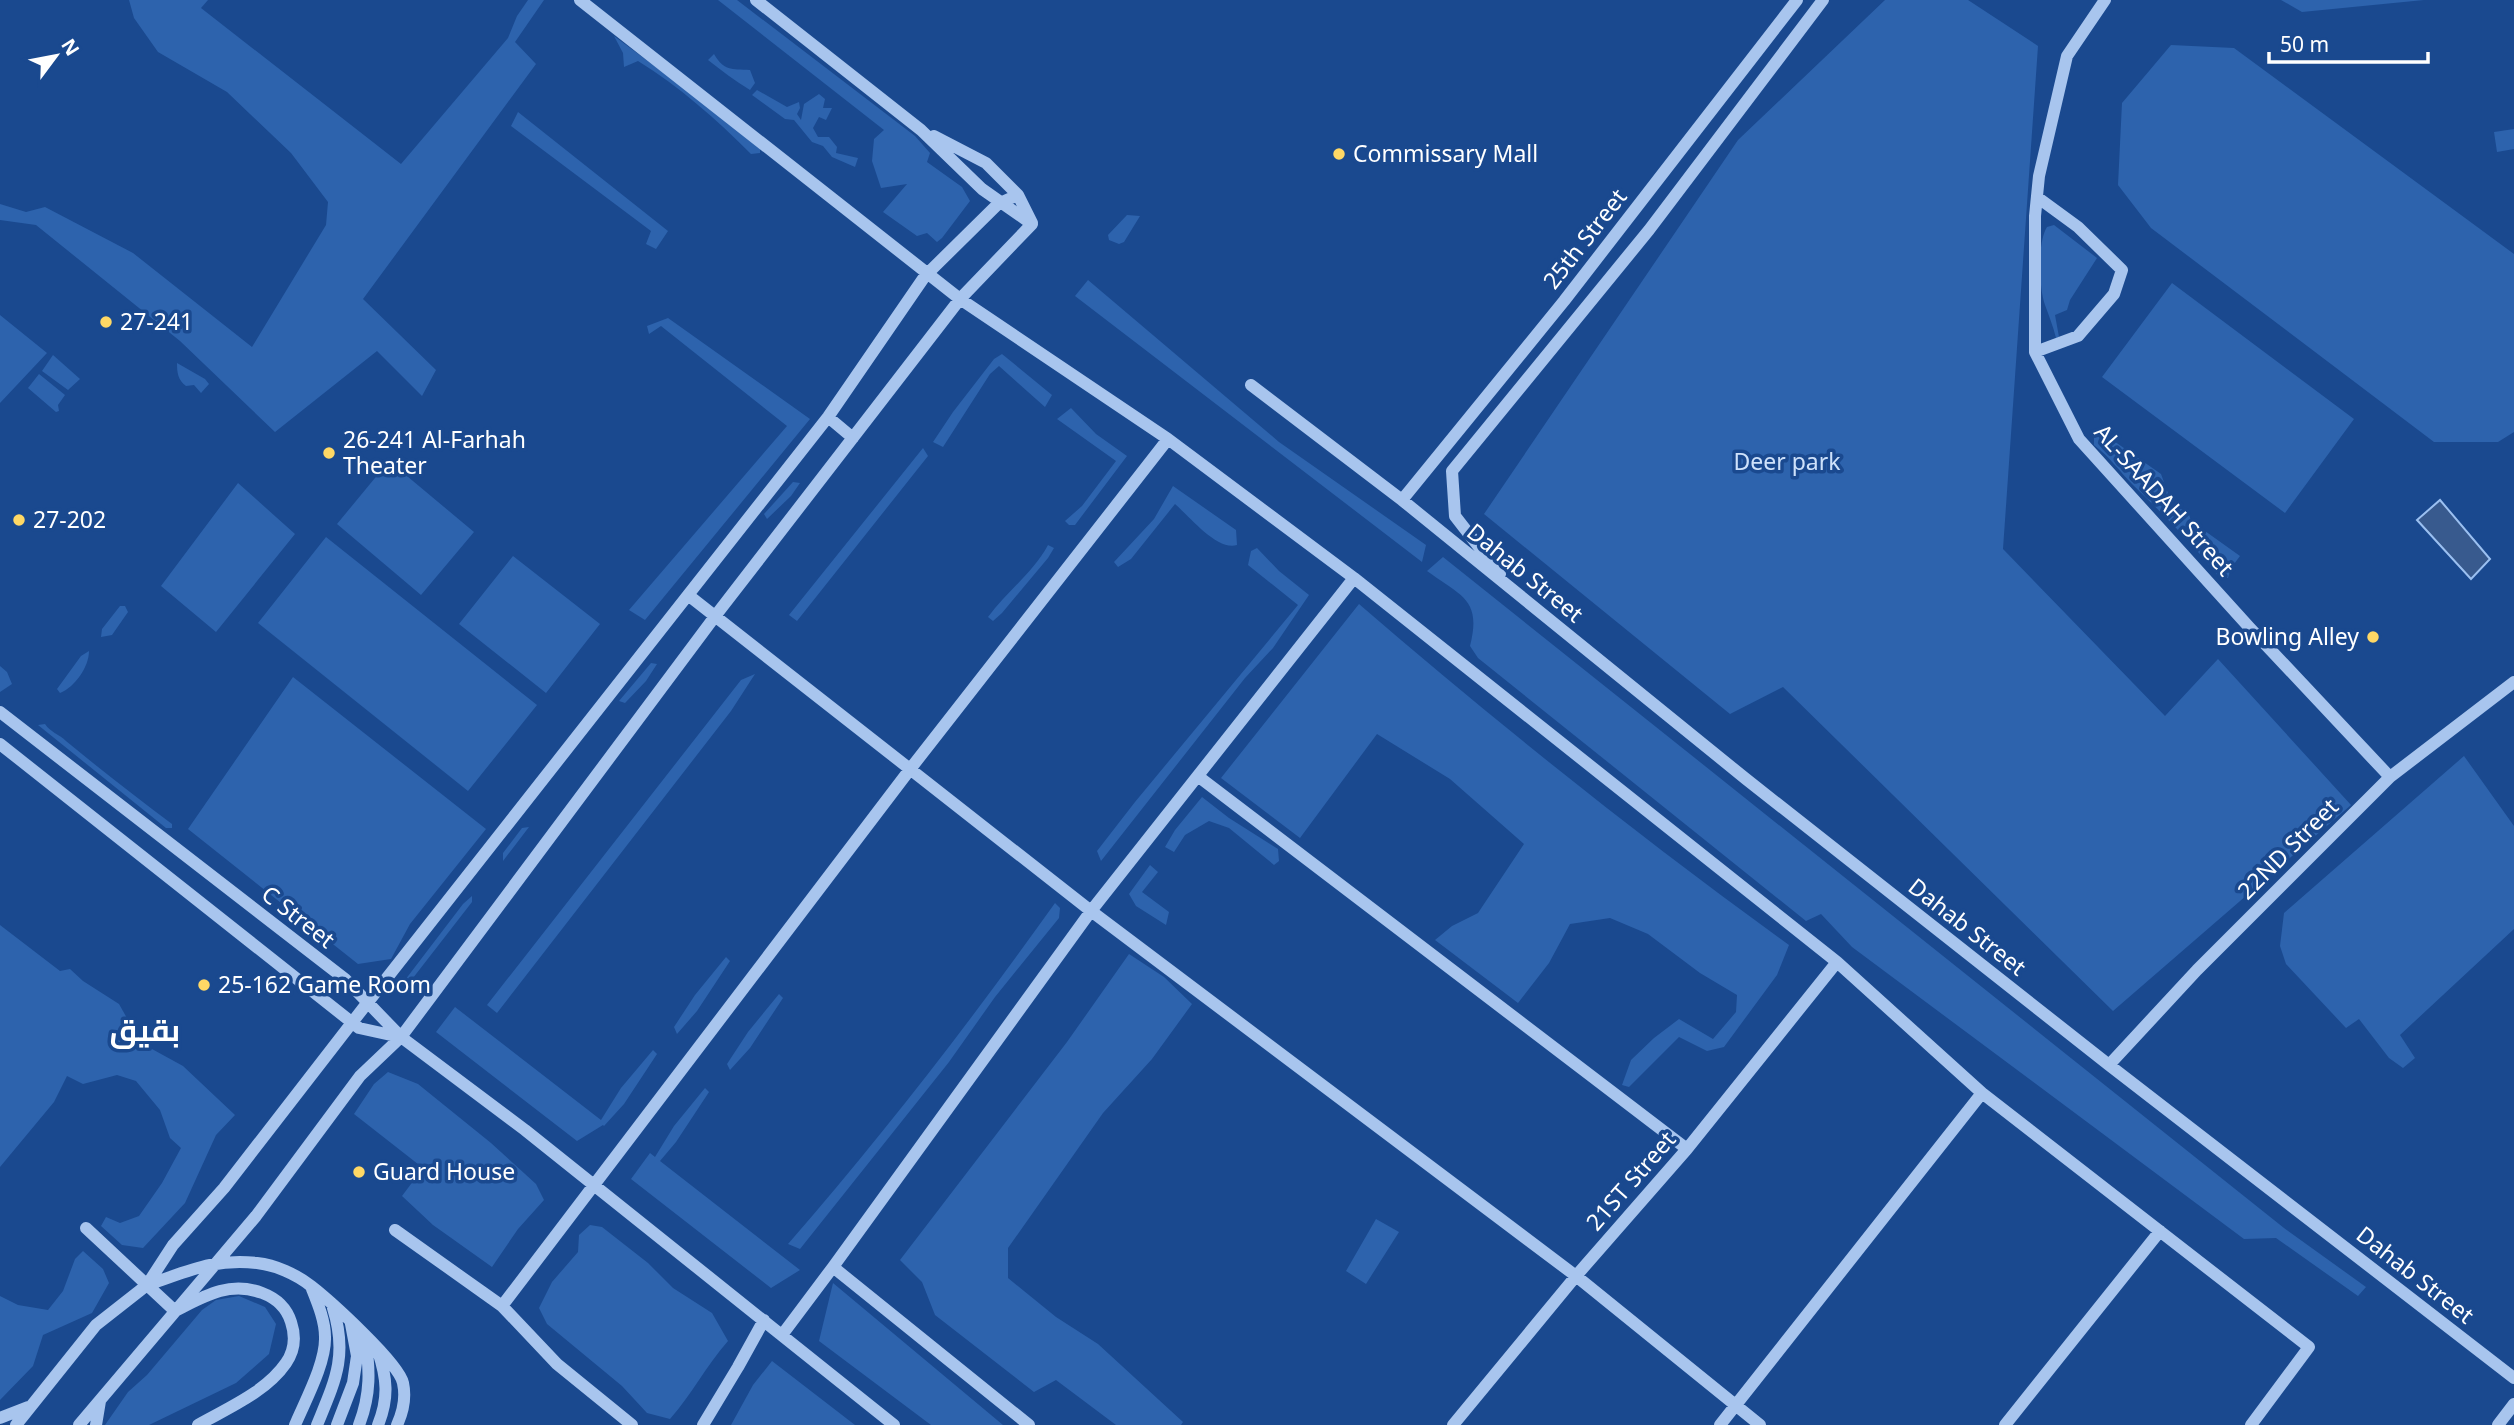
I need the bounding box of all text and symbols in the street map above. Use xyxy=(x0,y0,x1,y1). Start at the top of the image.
north arrow xyxy=(21,21,91,91)
scale bar xyxy=(2269,21,2428,65)
text: 50 m xyxy=(2280,30,2329,58)
text: N xyxy=(55,34,86,60)
place label: Commissary Mall xyxy=(1353,137,1538,169)
marker: Commissary Mall xyxy=(1331,146,1347,162)
street label: 25th Street xyxy=(1535,182,1633,295)
place label: 27-241 xyxy=(120,305,193,337)
marker: 27-241 xyxy=(98,314,114,330)
street label: AL-SAADAH Street xyxy=(2088,416,2242,582)
place label: 26-241 Al-Farhah Theater xyxy=(343,423,526,481)
marker: 26-241 Al-Farhah Theater xyxy=(321,445,337,461)
park label: Deer park xyxy=(1733,445,1841,477)
place label: 27-202 xyxy=(33,503,106,535)
marker: 27-202 xyxy=(11,512,27,528)
street label: Dahab Street xyxy=(1461,515,1591,629)
place label: Bowling Alley xyxy=(2216,620,2359,652)
marker: Bowling Alley xyxy=(2365,629,2381,645)
street label: 22ND Street xyxy=(2230,791,2345,906)
street label: Dahab Street xyxy=(1902,870,2033,982)
street label: C Street xyxy=(255,878,342,955)
place label: 25-162 Game Room xyxy=(218,968,431,1000)
marker: 25-162 Game Room xyxy=(196,977,212,993)
district label: بقيق xyxy=(110,1009,180,1050)
street label: 21ST Street xyxy=(1578,1124,1682,1237)
place label: Guard House xyxy=(373,1155,515,1187)
marker: Guard House xyxy=(351,1164,367,1180)
street label: Dahab Street xyxy=(2350,1218,2481,1330)

